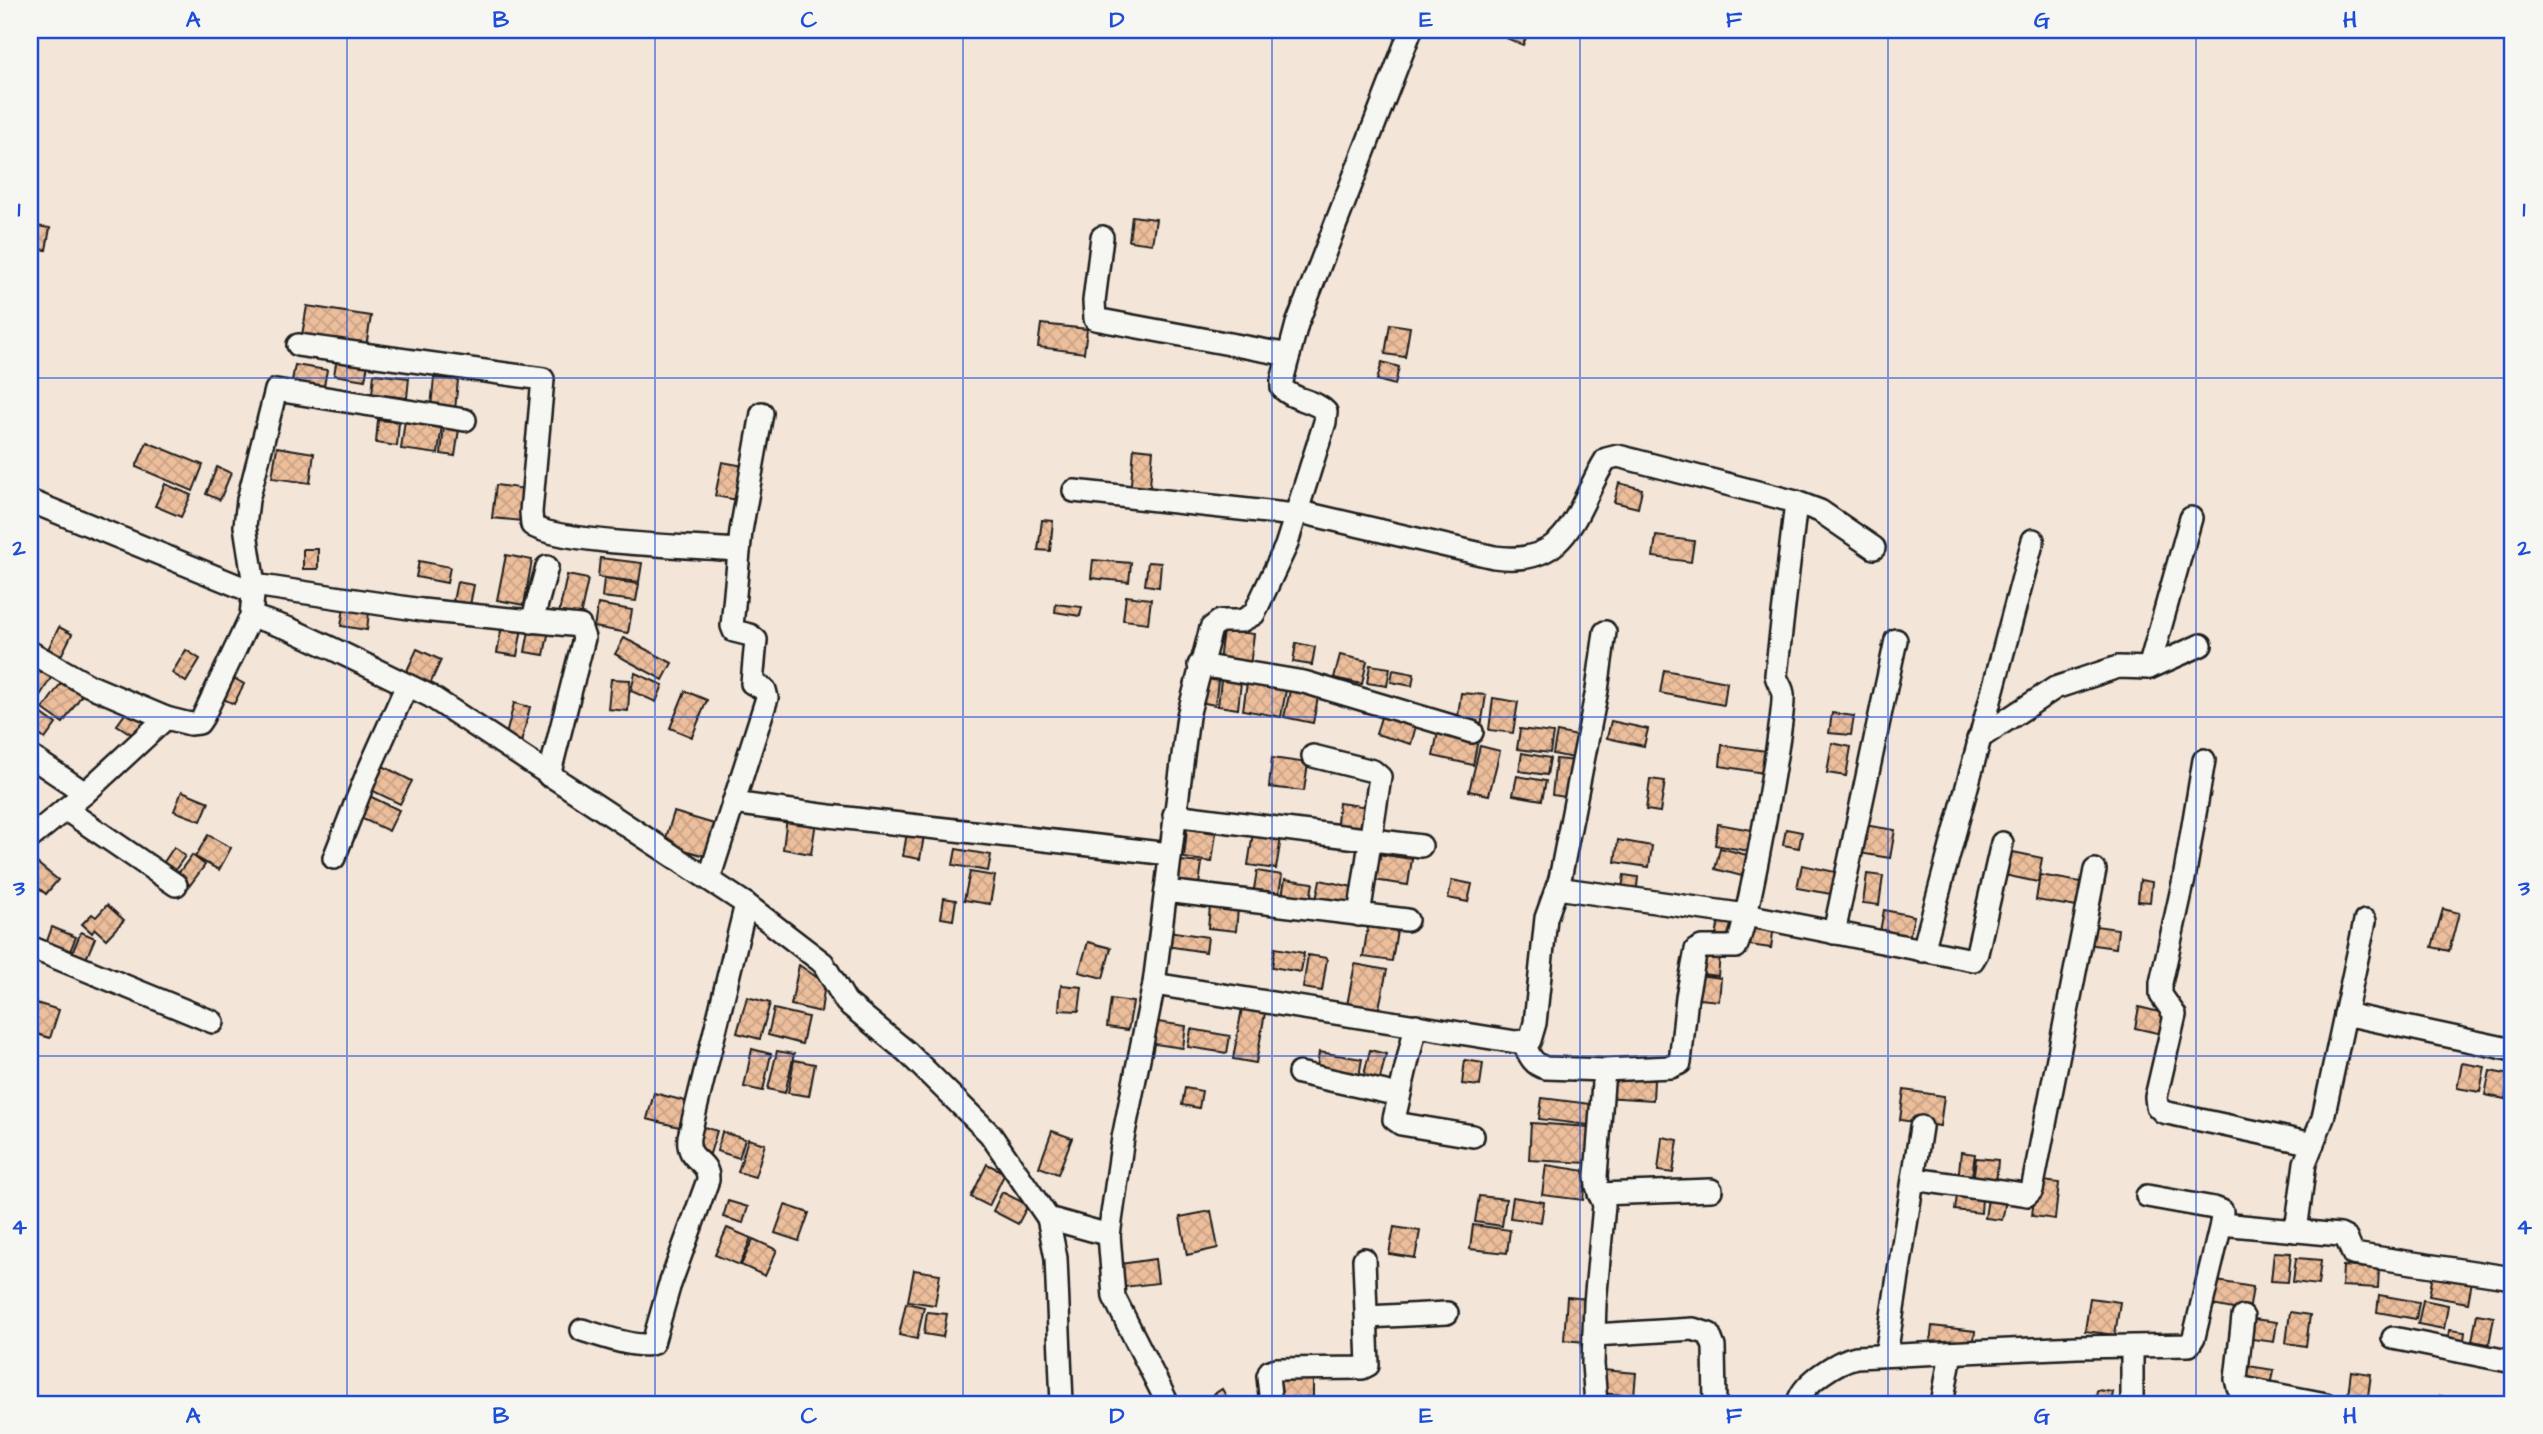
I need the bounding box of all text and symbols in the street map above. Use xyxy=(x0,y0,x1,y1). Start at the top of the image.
text: A xyxy=(186,4,201,36)
text: B xyxy=(493,4,510,36)
text: C xyxy=(801,4,818,36)
text: D xyxy=(1110,4,1125,36)
text: E xyxy=(1419,4,1433,36)
text: F xyxy=(1726,4,1743,36)
text: G xyxy=(2034,4,2050,36)
text: H xyxy=(2343,4,2357,36)
text: 1 xyxy=(18,193,21,225)
text: 1 xyxy=(2523,193,2526,225)
text: 2 xyxy=(11,532,26,564)
text: 2 xyxy=(2516,532,2531,564)
text: 3 xyxy=(12,872,25,904)
text: 3 xyxy=(2517,872,2530,904)
text: 4 xyxy=(11,1211,27,1243)
text: 4 xyxy=(2516,1211,2532,1243)
text: A xyxy=(186,1400,201,1432)
text: B xyxy=(493,1400,510,1432)
text: C xyxy=(801,1400,818,1432)
text: D xyxy=(1110,1400,1125,1432)
text: E xyxy=(1419,1400,1433,1432)
text: F xyxy=(1726,1400,1743,1432)
text: G xyxy=(2034,1400,2050,1432)
text: H xyxy=(2343,1400,2357,1432)

